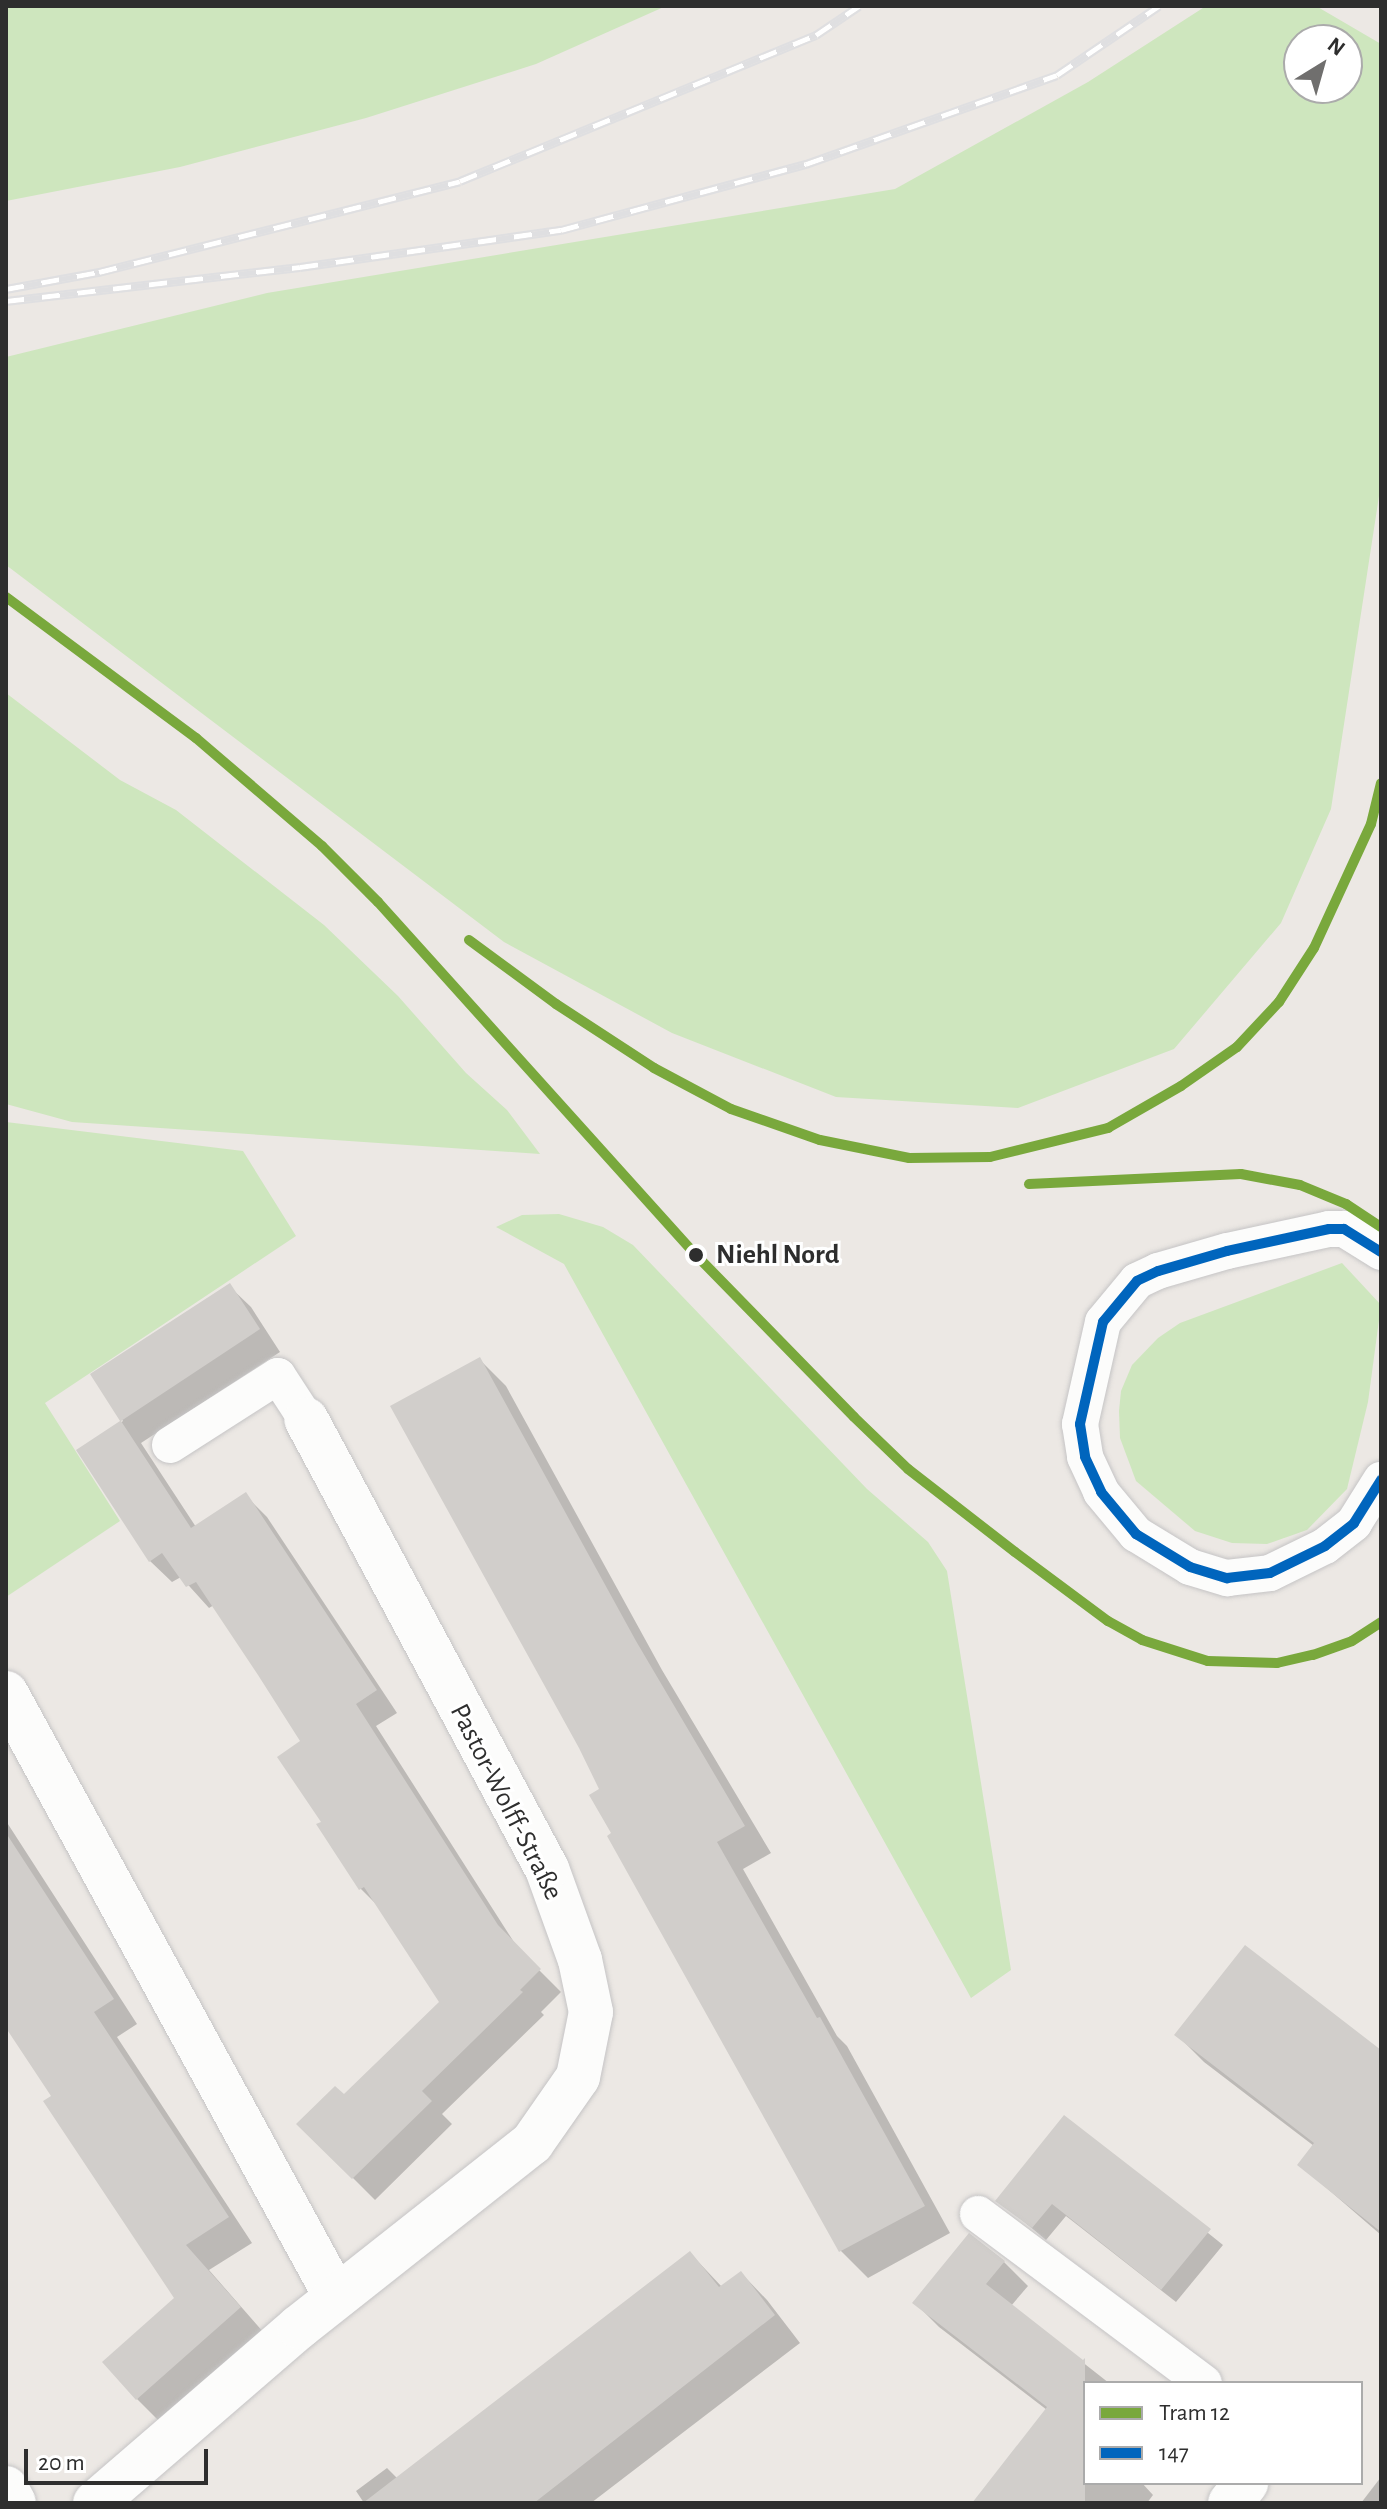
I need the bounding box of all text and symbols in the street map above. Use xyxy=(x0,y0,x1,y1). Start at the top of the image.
north arrow xyxy=(1283,24,1363,104)
text: N xyxy=(1324,33,1349,60)
place label: Niehl Nord xyxy=(716,1238,839,1272)
marker: Niehl Nord xyxy=(683,1242,709,1268)
street label: Pastor-Wolff-Straße xyxy=(442,1698,570,1906)
legend xyxy=(1083,2381,1363,2485)
text: Tram 12 xyxy=(1159,2401,1230,2425)
scale bar xyxy=(28,2433,212,2483)
text: 147 xyxy=(1159,2441,1189,2465)
text: 20 m xyxy=(38,2451,85,2475)

